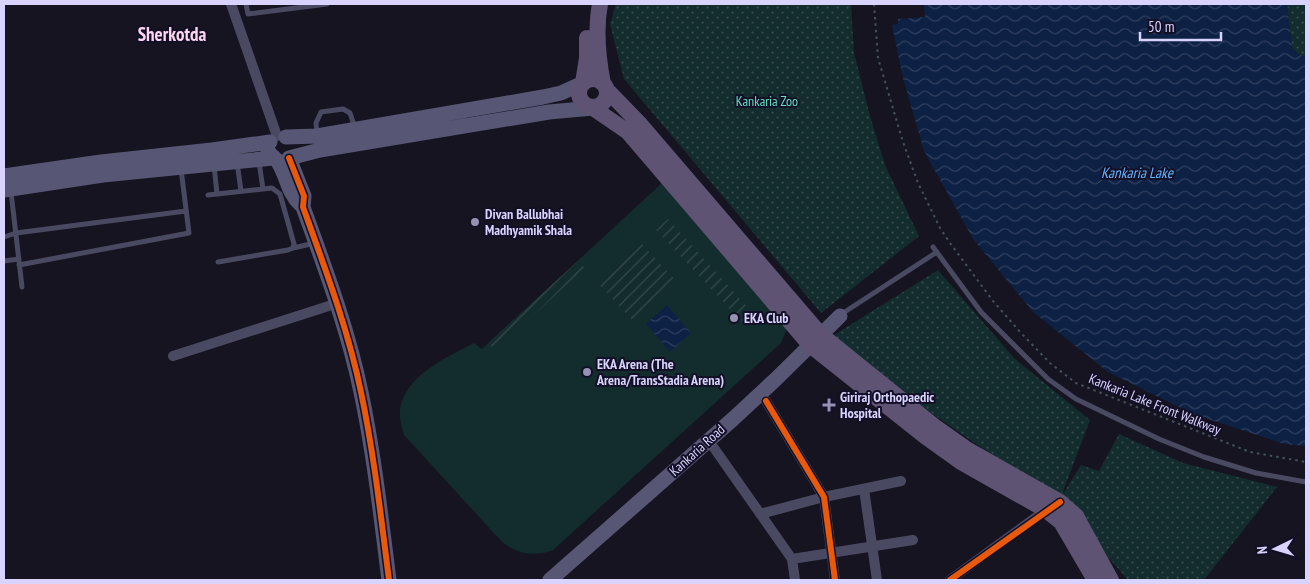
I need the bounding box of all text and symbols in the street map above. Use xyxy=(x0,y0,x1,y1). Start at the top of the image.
scale bar xyxy=(1140,10,1221,42)
text: 50 m xyxy=(1148,17,1174,36)
district label: Sherkotda xyxy=(138,22,206,46)
park label: Kankaria Zoo xyxy=(736,92,798,110)
water label: Kankaria Lake xyxy=(1101,163,1174,182)
place label: Divan Ballubhai Madhyamik Shala xyxy=(485,205,572,239)
marker: Divan Ballubhai Madhyamik Shala xyxy=(469,216,481,228)
place label: EKA Club xyxy=(744,309,788,327)
marker: EKA Club xyxy=(728,312,740,324)
place label: EKA Arena (The Arena/TransStadia Arena) xyxy=(596,355,724,389)
marker: EKA Arena (The Arena/TransStadia Arena) xyxy=(581,366,593,378)
street label: Kankaria Lake Front Walkway xyxy=(1086,369,1224,439)
place label: Giriraj Orthopaedic Hospital xyxy=(840,388,934,422)
marker: Giriraj Orthopaedic Hospital xyxy=(822,398,836,412)
street label: Kankaria Road xyxy=(665,420,729,480)
north arrow xyxy=(1250,524,1300,574)
text: N xyxy=(1253,546,1271,555)

